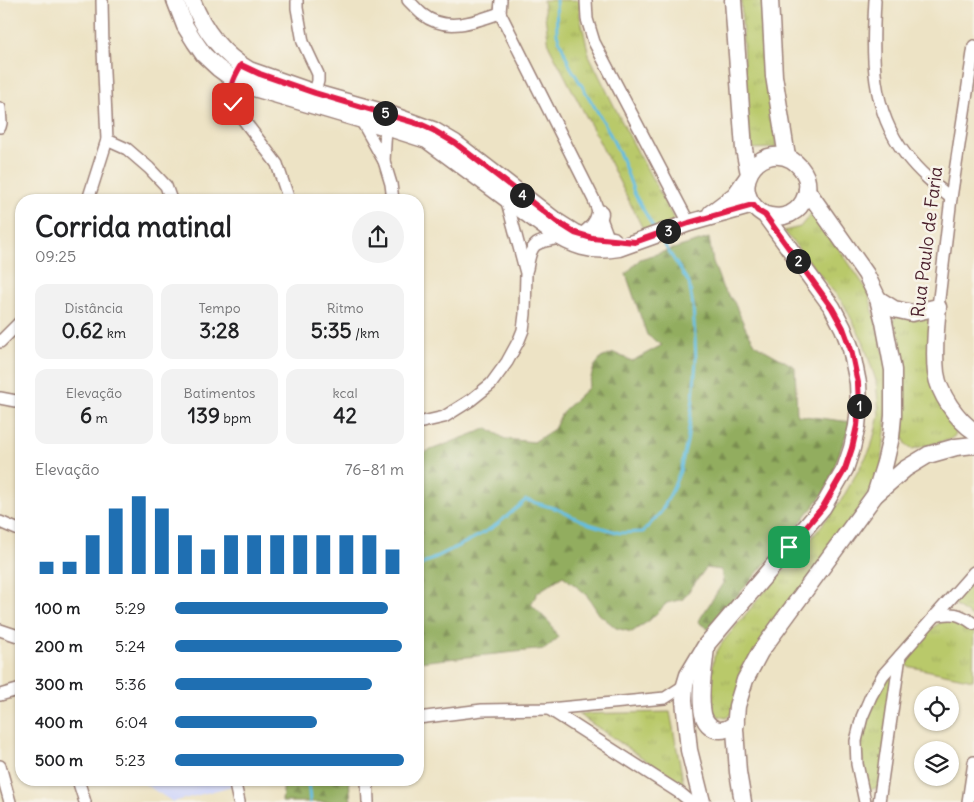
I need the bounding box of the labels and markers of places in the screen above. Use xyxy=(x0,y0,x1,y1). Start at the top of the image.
pin xyxy=(212,83,254,125)
pin: 5 xyxy=(372,100,398,126)
pin: 4 xyxy=(510,182,534,208)
pin: 3 xyxy=(656,218,680,244)
pin: 2 xyxy=(786,248,810,274)
pin: 1 xyxy=(846,394,872,418)
pin xyxy=(768,526,810,568)

